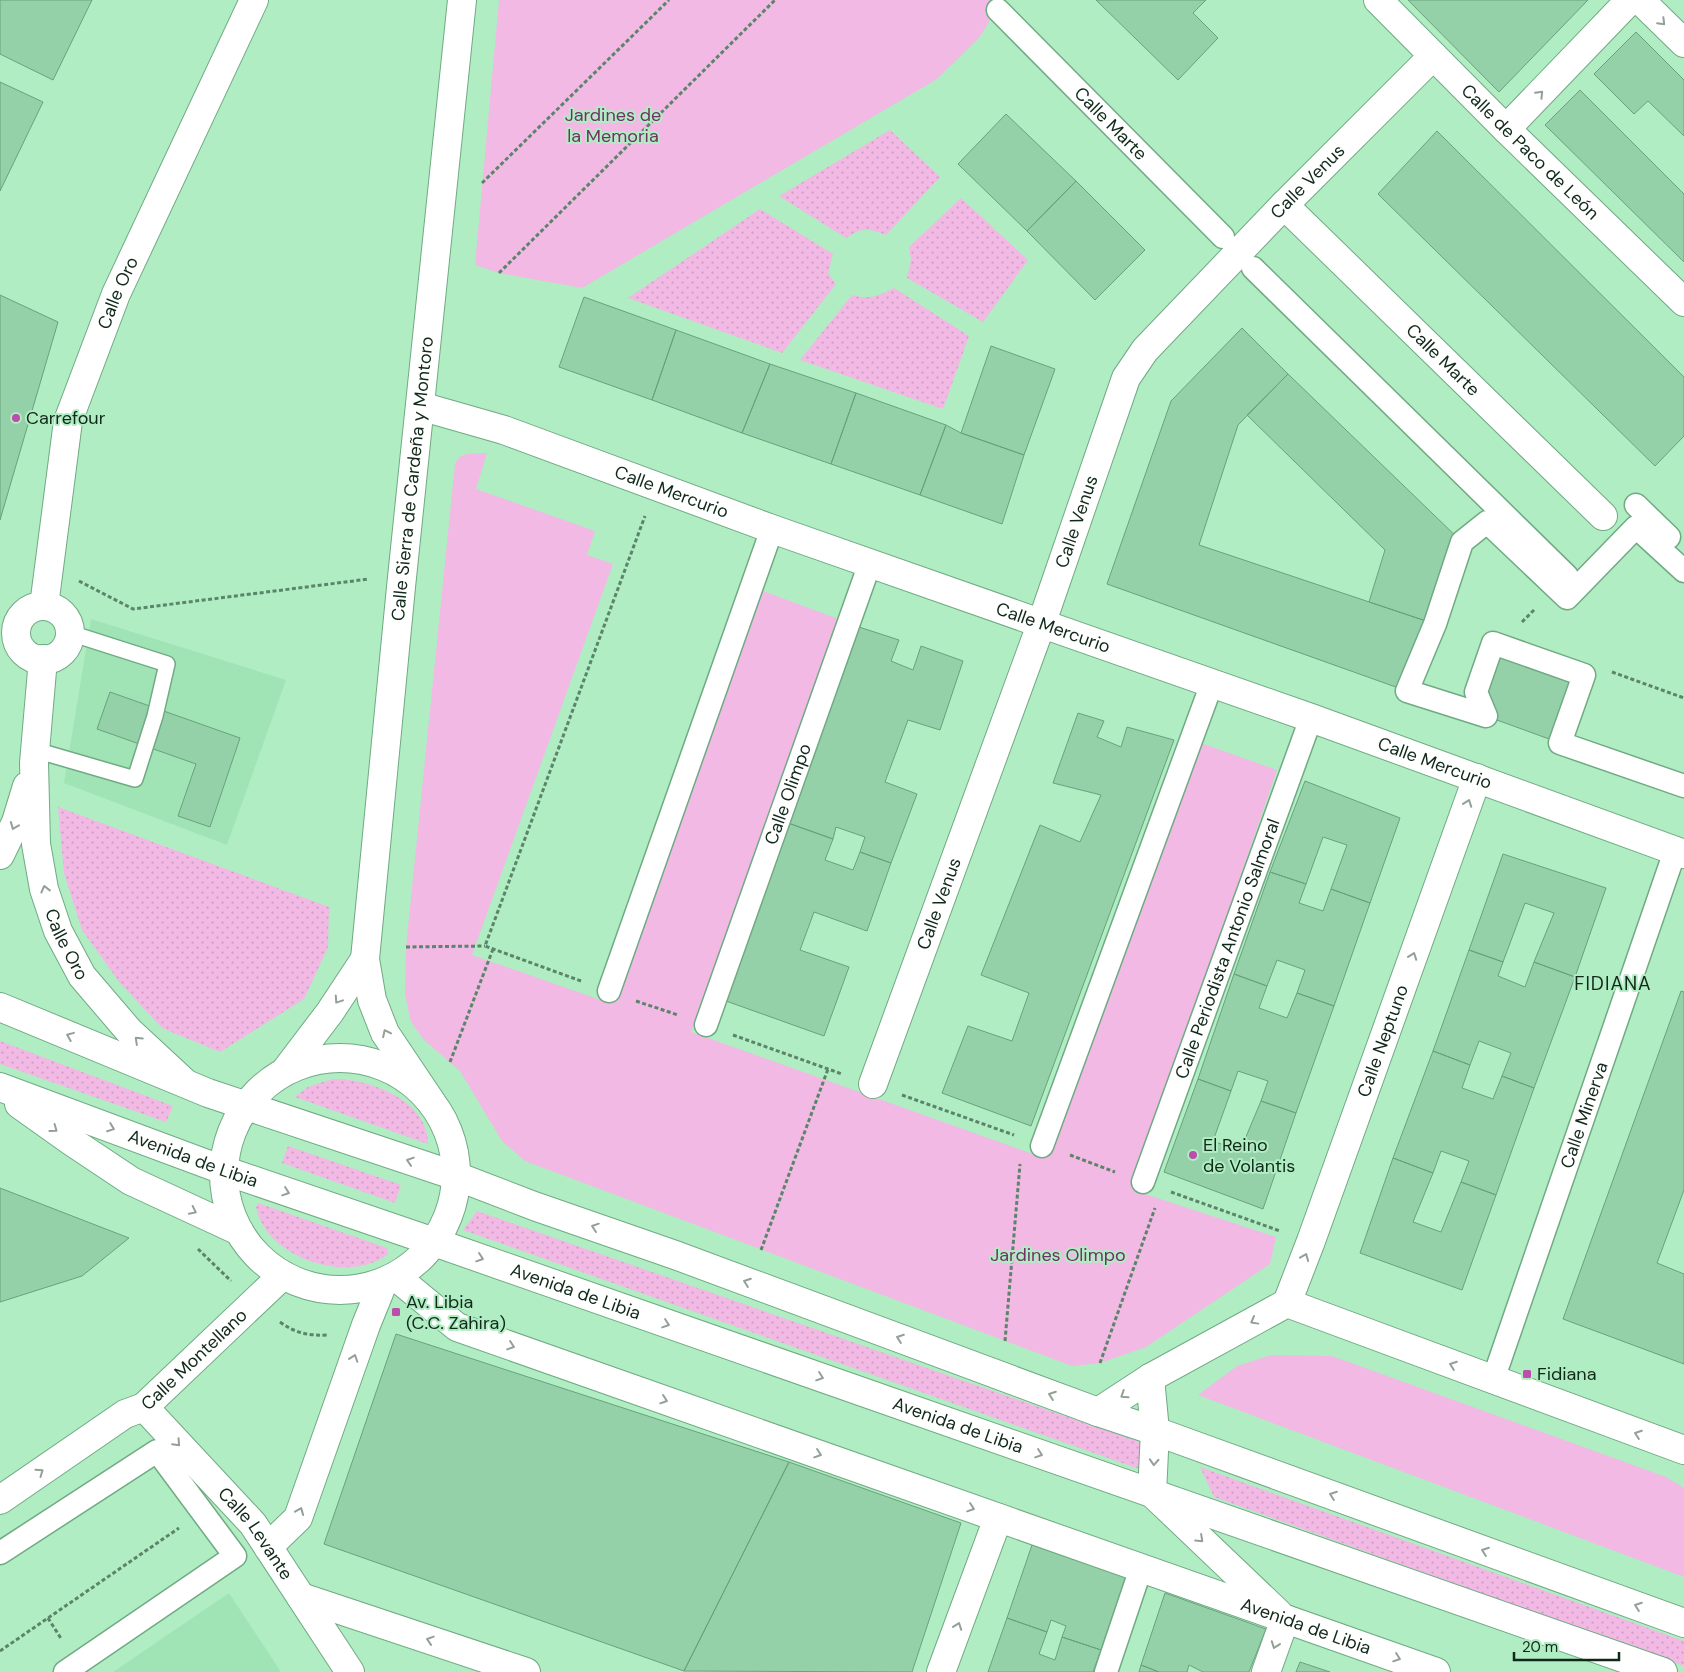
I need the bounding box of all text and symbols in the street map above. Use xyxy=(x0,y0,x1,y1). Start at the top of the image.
one-way arrow xyxy=(1656,16,1665,25)
street label: Calle de Paco de León xyxy=(1456,79,1604,225)
street label: Calle Marte xyxy=(1069,82,1152,166)
one-way arrow xyxy=(1534,90,1543,99)
park label: Jardines de la Memoria xyxy=(565,103,661,148)
street label: Calle Venus xyxy=(1265,139,1350,224)
street label: Calle Oro xyxy=(92,253,144,333)
street label: Calle Marte xyxy=(1401,318,1485,402)
street label: Calle Sierra de Cardeña y Montoro xyxy=(386,335,439,622)
place label: Carrefour xyxy=(26,406,106,430)
marker: Carrefour xyxy=(10,412,22,424)
street label: Calle Mercurio xyxy=(611,460,732,524)
street label: Calle Venus xyxy=(1049,472,1104,571)
street label: Calle Mercurio xyxy=(993,596,1114,659)
street label: Calle Mercurio xyxy=(1374,731,1495,795)
street label: Calle Olimpo xyxy=(759,740,817,848)
one-way arrow xyxy=(1462,800,1472,808)
street label: Calle Periodista Antonio Salmoral xyxy=(1169,815,1286,1082)
one-way arrow xyxy=(10,821,20,830)
street label: Calle Venus xyxy=(911,854,967,953)
one-way arrow xyxy=(40,885,50,894)
street label: Calle Oro xyxy=(39,906,94,984)
one-way arrow xyxy=(1407,953,1417,961)
district label: FIDIANA xyxy=(1574,971,1652,996)
street label: Calle Neptuno xyxy=(1352,981,1414,1100)
one-way arrow xyxy=(335,994,344,1003)
one-way arrow xyxy=(382,1029,392,1038)
one-way arrow xyxy=(66,1032,75,1043)
one-way arrow xyxy=(135,1036,144,1045)
street label: Calle Minerva xyxy=(1555,1059,1614,1172)
one-way arrow xyxy=(106,1122,115,1132)
one-way arrow xyxy=(48,1123,57,1131)
street label: Avenida de Libia xyxy=(125,1124,261,1193)
place label: El Reino de Volantis xyxy=(1203,1133,1295,1178)
marker: El Reino de Volantis xyxy=(1187,1149,1199,1161)
one-way arrow xyxy=(406,1156,415,1166)
one-way arrow xyxy=(281,1186,290,1196)
one-way arrow xyxy=(188,1205,197,1215)
one-way arrow xyxy=(591,1223,599,1233)
park label: Jardines Olimpo xyxy=(990,1243,1126,1267)
one-way arrow xyxy=(475,1252,484,1262)
one-way arrow xyxy=(1298,1253,1309,1262)
street label: Avenida de Libia xyxy=(507,1258,644,1325)
one-way arrow xyxy=(744,1277,752,1287)
place label: Av. Libia (C.C. Zahira) xyxy=(406,1290,506,1335)
street label: Calle Montellano xyxy=(136,1303,252,1416)
marker: Av. Libia (C.C. Zahira) xyxy=(390,1306,402,1318)
one-way arrow xyxy=(1250,1315,1259,1325)
one-way arrow xyxy=(662,1318,670,1328)
one-way arrow xyxy=(896,1334,905,1344)
one-way arrow xyxy=(506,1340,515,1350)
one-way arrow xyxy=(348,1354,358,1363)
one-way arrow xyxy=(1449,1361,1458,1371)
place label: Fidiana xyxy=(1537,1362,1596,1386)
marker: Fidiana xyxy=(1521,1368,1533,1380)
one-way arrow xyxy=(815,1371,823,1381)
one-way arrow xyxy=(1120,1389,1130,1398)
street label: Avenida de Libia xyxy=(890,1391,1026,1459)
one-way arrow xyxy=(1048,1391,1057,1401)
one-way arrow xyxy=(660,1394,668,1404)
one-way arrow xyxy=(1634,1430,1643,1440)
one-way arrow xyxy=(171,1438,180,1447)
one-way arrow xyxy=(813,1448,821,1458)
one-way arrow xyxy=(1034,1448,1043,1458)
one-way arrow xyxy=(1148,1458,1159,1466)
one-way arrow xyxy=(34,1469,44,1478)
street label: Calle Levante xyxy=(213,1482,298,1585)
one-way arrow xyxy=(1329,1491,1338,1501)
one-way arrow xyxy=(966,1502,975,1512)
one-way arrow xyxy=(293,1507,304,1516)
one-way arrow xyxy=(1195,1533,1204,1542)
one-way arrow xyxy=(1482,1547,1490,1557)
street label: Avenida de Libia xyxy=(1238,1592,1374,1660)
one-way arrow xyxy=(1634,1602,1643,1612)
one-way arrow xyxy=(952,1622,962,1631)
scale bar xyxy=(1514,1630,1619,1662)
one-way arrow xyxy=(426,1636,434,1646)
text: 20 m xyxy=(1522,1637,1558,1657)
one-way arrow xyxy=(1271,1641,1281,1649)
one-way arrow xyxy=(1392,1652,1400,1662)

